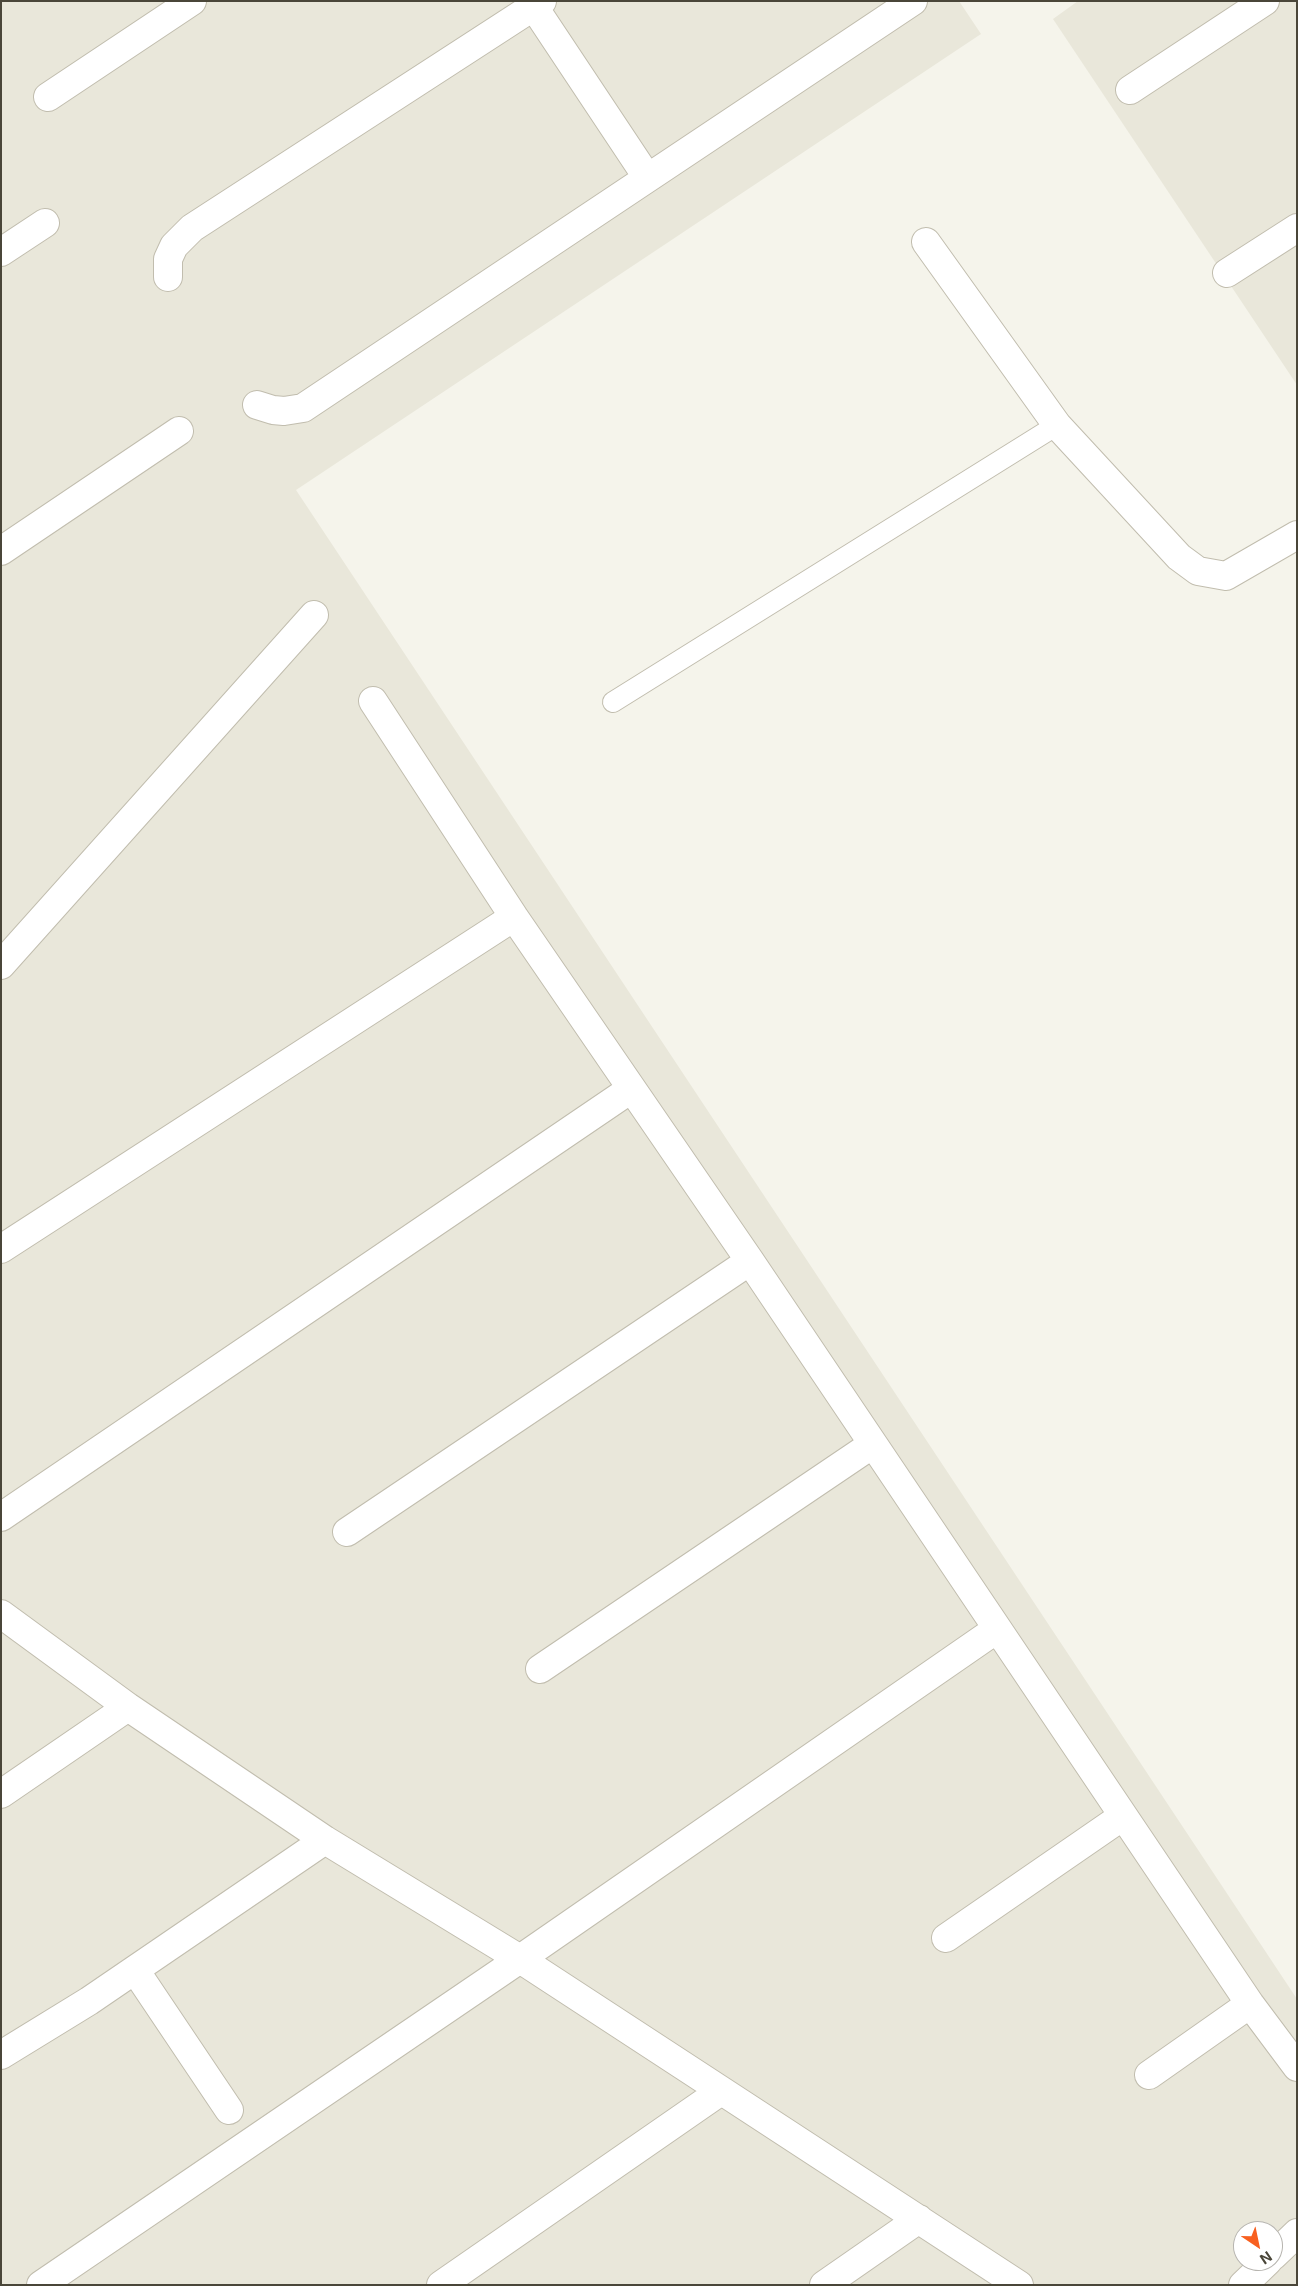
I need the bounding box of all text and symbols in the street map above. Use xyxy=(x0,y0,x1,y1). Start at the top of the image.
north arrow xyxy=(1233,2221,1283,2271)
text: N xyxy=(1257,2248,1275,2268)

